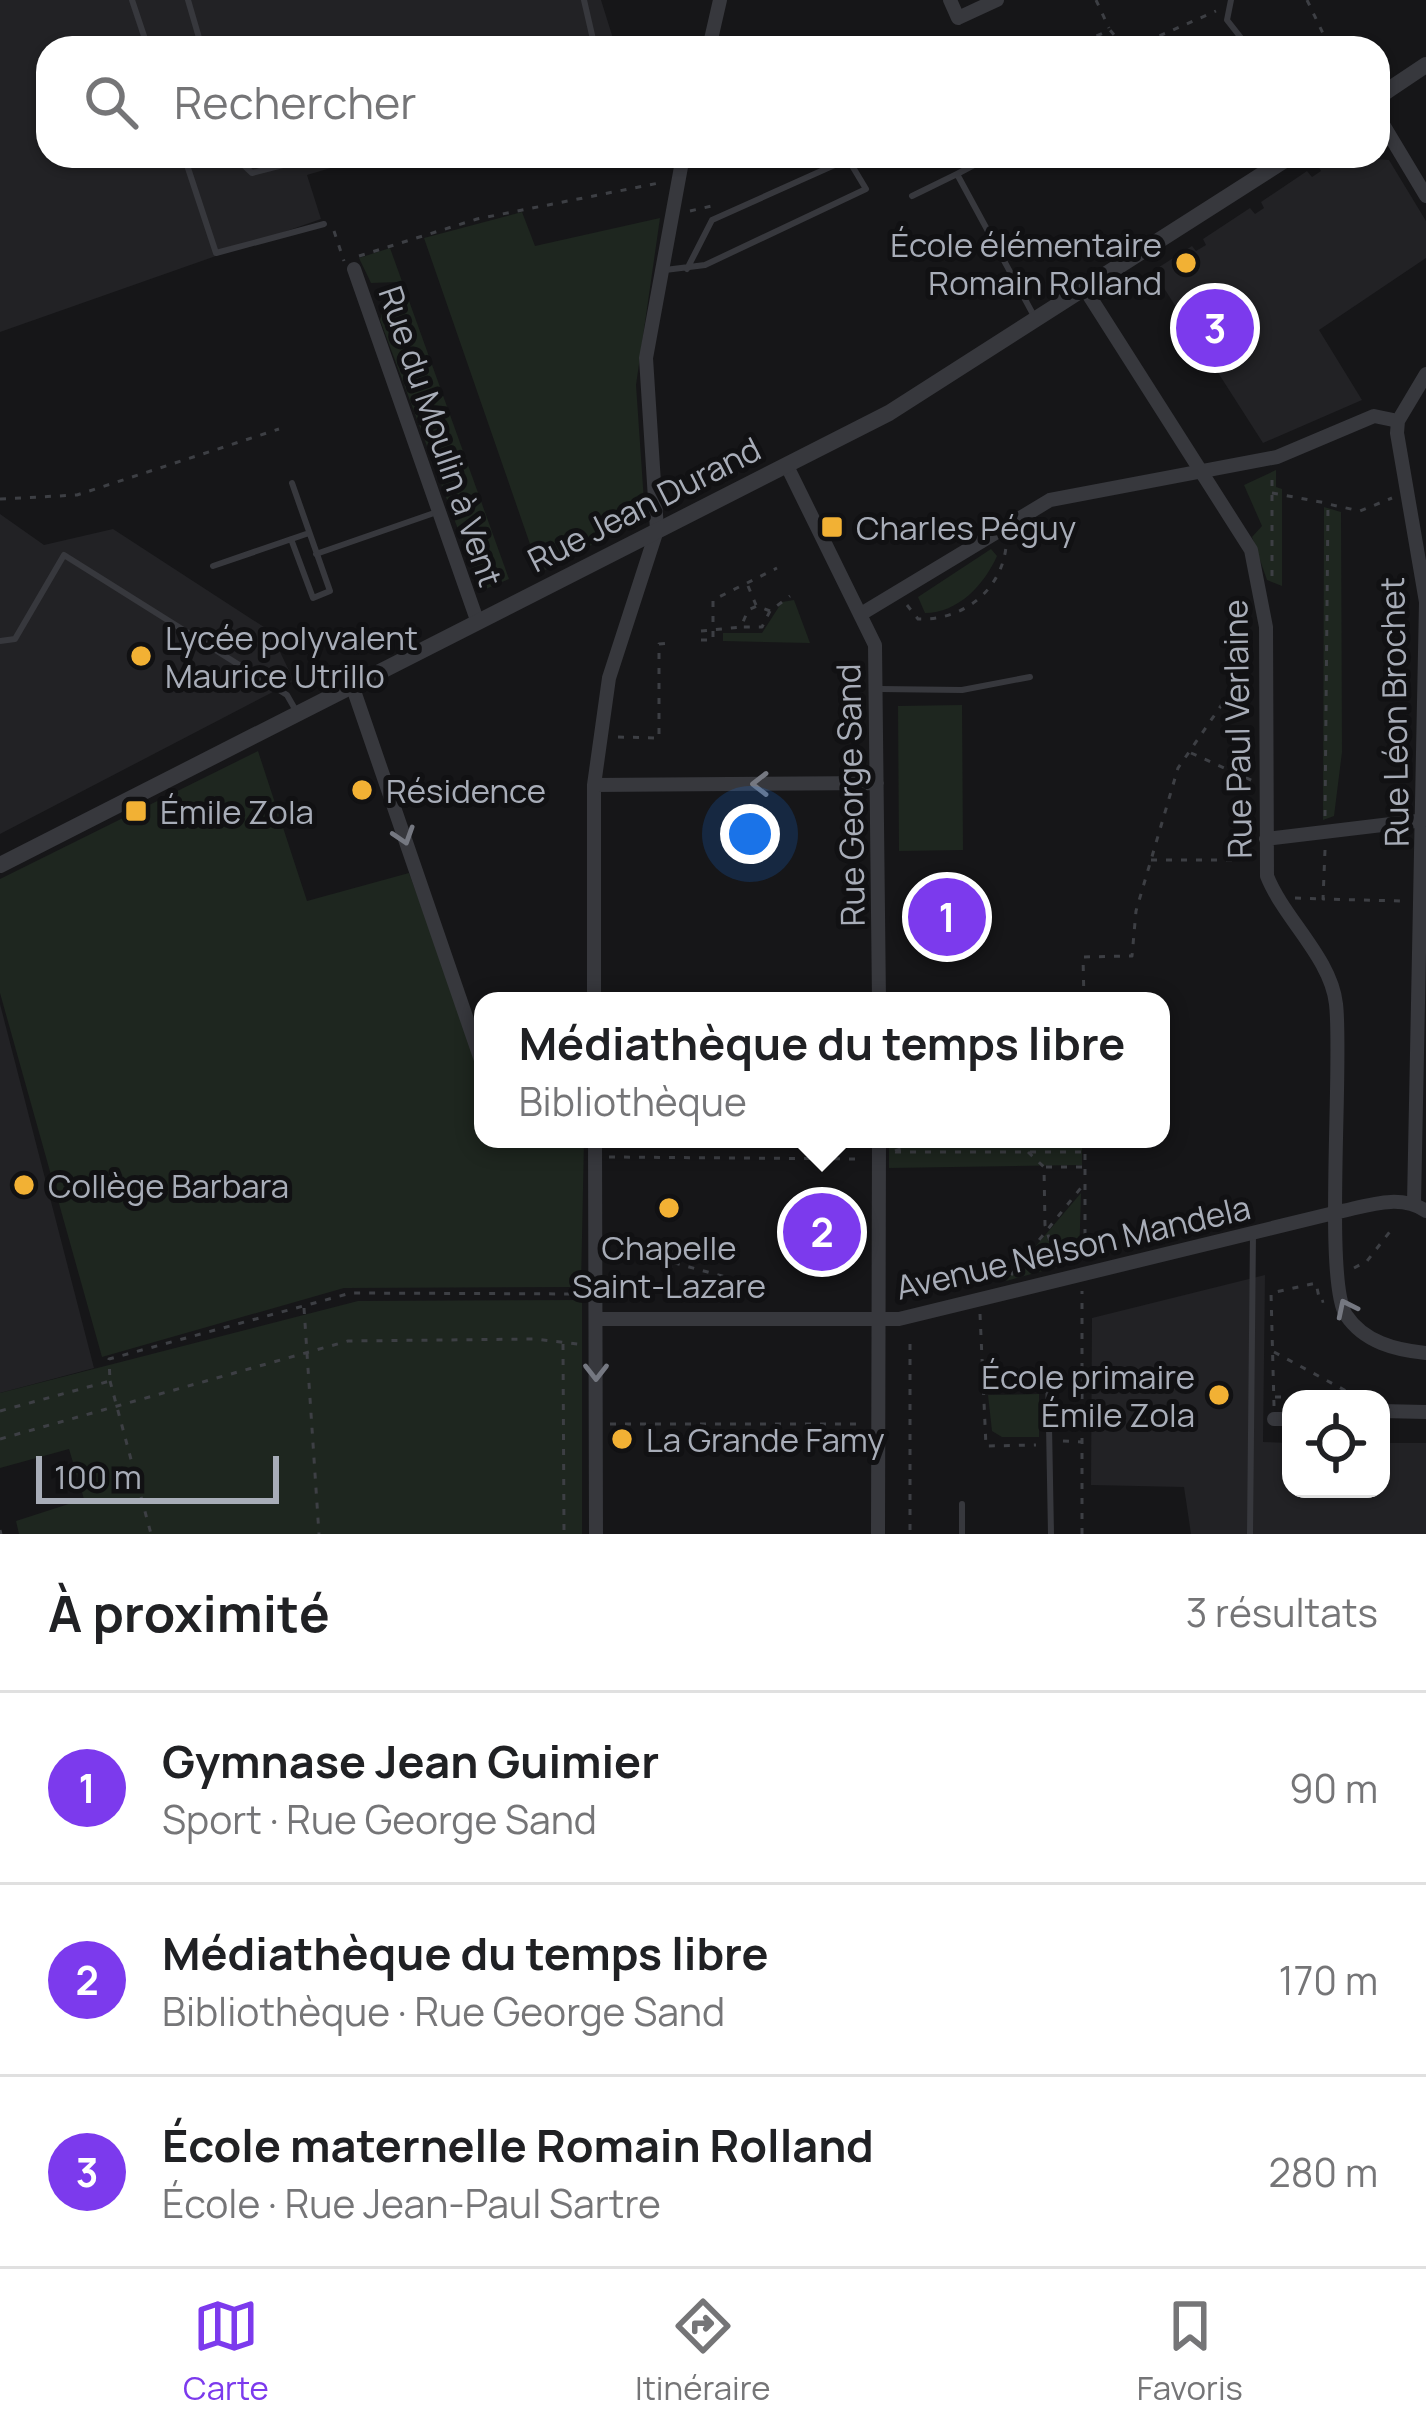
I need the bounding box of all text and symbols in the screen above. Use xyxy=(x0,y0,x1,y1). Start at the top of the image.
search box xyxy=(36,36,1390,168)
icon: search xyxy=(78,69,144,135)
text: Rechercher xyxy=(174,71,417,133)
place label: École élémentaire Romain Rolland xyxy=(890,222,1162,305)
marker: École élémentaire Romain Rolland xyxy=(1173,250,1199,276)
street label: Rue du Moulin à Vent xyxy=(368,280,514,592)
pin: 3 xyxy=(1176,283,1254,373)
street label: Rue Jean Durand xyxy=(520,426,768,582)
place label: Charles Péguy xyxy=(856,505,1076,550)
marker: Charles Péguy xyxy=(819,514,845,540)
street label: Rue Léon Brochet xyxy=(1369,577,1419,847)
street label: Rue Paul Verlaine xyxy=(1212,599,1262,859)
place label: Lycée polyvalent Maurice Utrillo xyxy=(165,615,418,698)
marker: Lycée polyvalent Maurice Utrillo xyxy=(128,643,154,669)
street label: Rue George Sand xyxy=(825,663,875,927)
place label: Résidence xyxy=(386,768,546,813)
one-way arrow xyxy=(750,771,768,797)
marker: Résidence xyxy=(349,777,375,803)
place label: Émile Zola xyxy=(160,789,314,834)
marker: Émile Zola xyxy=(123,798,149,824)
your location xyxy=(720,804,780,864)
one-way arrow xyxy=(389,825,414,846)
pin: 1 xyxy=(908,872,986,962)
popup xyxy=(474,992,1170,1148)
text: Médiathèque du temps libre xyxy=(519,1012,1125,1074)
text: Bibliothèque xyxy=(519,1074,747,1128)
place label: Collège Barbara xyxy=(48,1163,289,1208)
marker: Collège Barbara xyxy=(11,1172,37,1198)
street label: Avenue Nelson Mandela xyxy=(891,1184,1255,1310)
pin: 2 xyxy=(783,1187,861,1277)
marker: Chapelle Saint-Lazare xyxy=(656,1195,682,1221)
place label: Chapelle Saint-Lazare xyxy=(572,1225,766,1308)
one-way arrow xyxy=(1337,1298,1360,1320)
place label: École primaire Émile Zola xyxy=(981,1354,1195,1437)
one-way arrow xyxy=(583,1364,609,1382)
marker: École primaire Émile Zola xyxy=(1206,1382,1232,1408)
map controls xyxy=(1282,1390,1390,1498)
button: locate xyxy=(1282,1390,1390,1498)
place label: La Grande Famy xyxy=(646,1417,885,1462)
marker: La Grande Famy xyxy=(609,1426,635,1452)
scale bar xyxy=(36,1450,279,1503)
text: 100 m xyxy=(54,1454,142,1499)
text: À proximité xyxy=(48,1578,330,1647)
text: 3 résultats xyxy=(1186,1585,1378,1639)
text: Gymnase Jean Guimier xyxy=(162,1730,659,1792)
text: 1 xyxy=(78,1761,96,1815)
text: 90 m xyxy=(1289,1761,1378,1815)
text: Sport · Rue George Sand xyxy=(162,1792,597,1846)
text: Médiathèque du temps libre xyxy=(162,1922,769,1984)
text: 2 xyxy=(75,1953,99,2007)
text: 170 m xyxy=(1279,1953,1378,2007)
text: Bibliothèque · Rue George Sand xyxy=(162,1984,725,2038)
text: École maternelle Romain Rolland xyxy=(162,2114,874,2176)
text: 3 xyxy=(76,2145,98,2199)
text: 280 m xyxy=(1268,2145,1378,2199)
text: École · Rue Jean-Paul Sartre xyxy=(162,2176,661,2230)
tab: Carte xyxy=(183,2293,269,2410)
tab: Itinéraire xyxy=(635,2293,771,2410)
tab: Favoris xyxy=(1137,2293,1243,2410)

